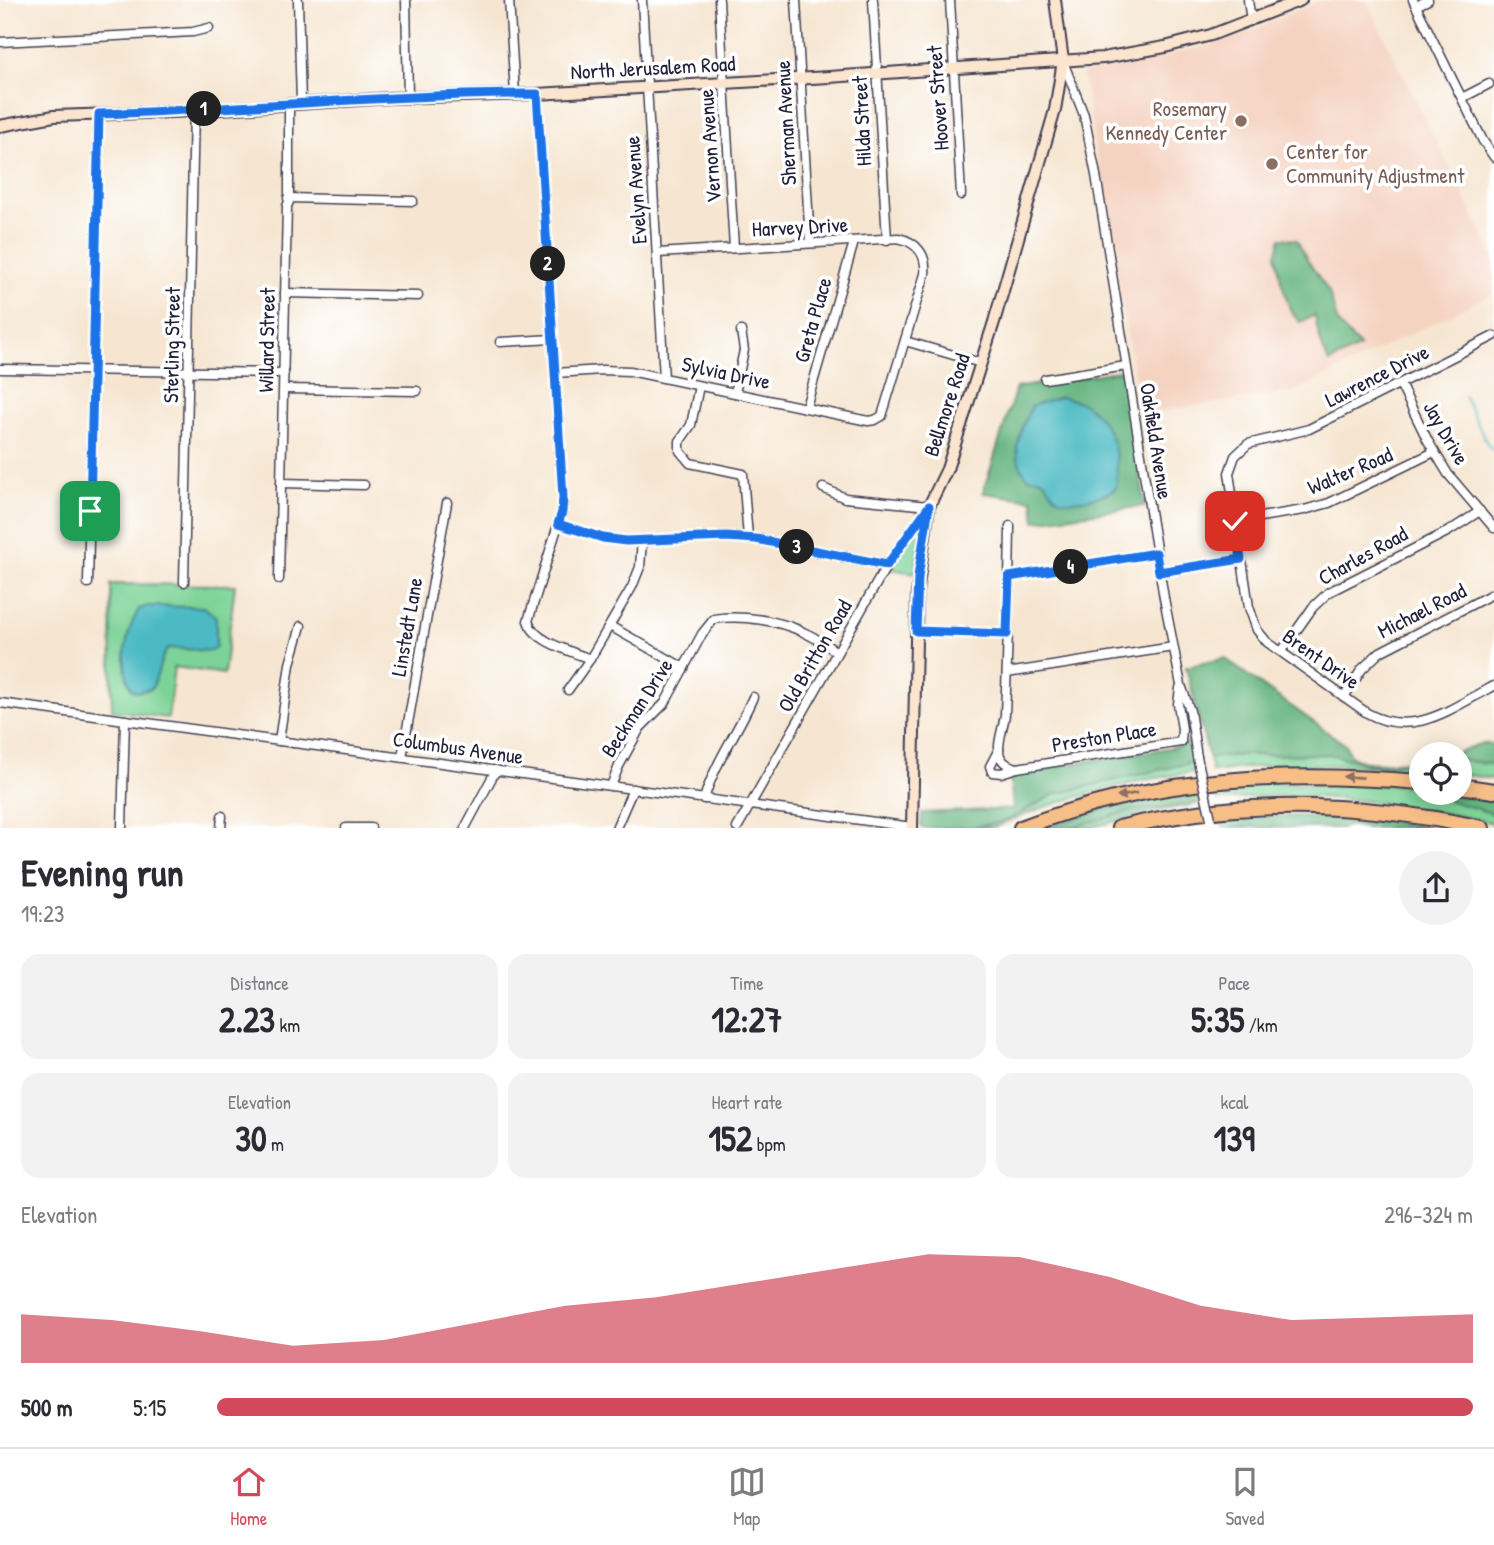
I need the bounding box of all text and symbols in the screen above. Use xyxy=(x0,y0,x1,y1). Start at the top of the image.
street label: Hoover Street xyxy=(919,44,956,152)
street label: North Jerusalem Road xyxy=(570,49,736,86)
street label: Sherman Avenue xyxy=(768,60,803,186)
street label: Hilda Street xyxy=(845,74,878,167)
street label: Vernon Avenue xyxy=(691,88,728,204)
pin: 1 xyxy=(186,92,222,126)
place label: Rosemary Kennedy Center xyxy=(1105,94,1227,147)
text: 1 xyxy=(200,95,207,121)
marker: Rosemary Kennedy Center xyxy=(1233,113,1249,129)
street label: Evelyn Avenue xyxy=(617,135,654,245)
place label: Center for Community Adjustment xyxy=(1286,137,1465,190)
marker: Center for Community Adjustment xyxy=(1264,156,1280,172)
street label: Harvey Drive xyxy=(751,210,849,243)
pin: 2 xyxy=(530,246,566,282)
text: 2 xyxy=(543,250,552,276)
street label: Greta Place xyxy=(787,274,838,366)
street label: Sterling Street xyxy=(156,286,187,403)
street label: Willard Street xyxy=(251,287,282,393)
street label: Lawrence Drive xyxy=(1320,337,1434,414)
street label: Sylvia Drive xyxy=(679,349,773,396)
street label: Bellmore Road xyxy=(916,350,977,460)
street label: Oakfield Avenue xyxy=(1133,381,1180,501)
street label: Jay Drive xyxy=(1417,396,1476,470)
street label: Walter Road xyxy=(1303,440,1397,501)
pin xyxy=(60,481,120,541)
pin xyxy=(1205,491,1265,551)
icon: arrive xyxy=(71,492,109,530)
icon: check xyxy=(1216,502,1254,540)
street label: Charles Road xyxy=(1313,519,1413,592)
pin: 3 xyxy=(780,530,814,564)
text: 3 xyxy=(792,533,801,559)
pin: 4 xyxy=(1054,550,1088,584)
text: 4 xyxy=(1067,553,1074,579)
street label: Linstedt Lane xyxy=(384,575,429,679)
street label: Michael Road xyxy=(1373,576,1471,645)
street label: Old Britton Road xyxy=(771,594,858,717)
street label: Brent Drive xyxy=(1277,621,1366,696)
street label: Beckman Drive xyxy=(594,653,679,763)
street label: Preston Place xyxy=(1050,714,1158,759)
street label: Columbus Avenue xyxy=(391,724,525,771)
map controls xyxy=(1409,742,1472,805)
button: locate xyxy=(1409,742,1472,805)
one-way arrow xyxy=(1342,772,1364,783)
one-way arrow xyxy=(1116,789,1138,800)
text: Evening run xyxy=(21,846,184,898)
button: share xyxy=(1399,851,1473,925)
text: 19:23 xyxy=(21,898,64,929)
text: Distance xyxy=(231,970,289,996)
text: Time xyxy=(730,970,764,996)
text: Pace xyxy=(1219,970,1250,996)
text: 2.23 xyxy=(219,996,275,1043)
text: 12:27 xyxy=(712,996,782,1043)
text: 5:35 xyxy=(1191,996,1244,1043)
text: km xyxy=(275,1012,300,1038)
text: /km xyxy=(1244,1012,1278,1038)
text: Elevation xyxy=(228,1089,291,1115)
text: Heart rate xyxy=(712,1089,782,1115)
text: kcal xyxy=(1220,1089,1248,1115)
text: 30 xyxy=(235,1115,267,1162)
text: 152 xyxy=(708,1115,752,1162)
text: 139 xyxy=(1214,1115,1255,1162)
text: m xyxy=(267,1131,284,1157)
text: bpm xyxy=(752,1131,786,1157)
text: Elevation xyxy=(21,1199,97,1230)
text: 296–324 m xyxy=(1384,1199,1473,1230)
text: 500 m xyxy=(21,1392,72,1423)
text: 5:15 xyxy=(133,1392,166,1423)
tab: Home xyxy=(230,1463,268,1531)
tab: Map xyxy=(728,1463,766,1531)
tab: Saved xyxy=(1225,1463,1264,1531)

